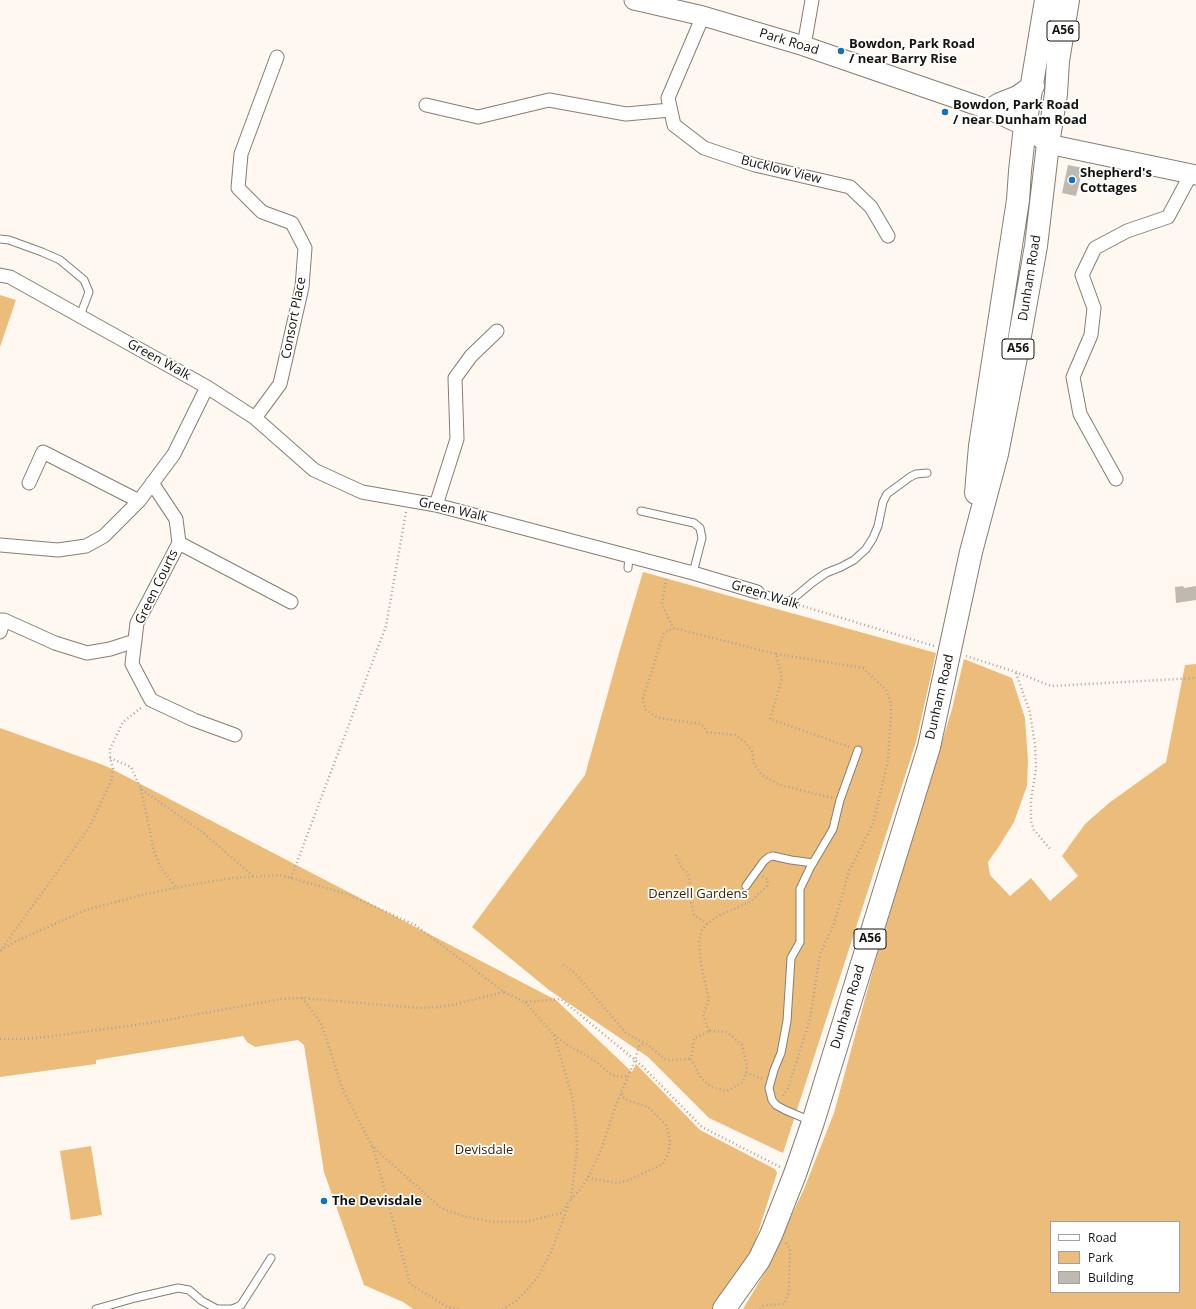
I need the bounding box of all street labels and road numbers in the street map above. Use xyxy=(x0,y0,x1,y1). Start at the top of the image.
road number: A56 xyxy=(1047,21,1079,41)
street label: Park Road xyxy=(757,26,821,58)
street label: Bucklow View xyxy=(739,152,823,188)
street label: Dunham Road xyxy=(1015,234,1045,322)
street label: Consort Place xyxy=(278,276,310,360)
street label: Green Walk xyxy=(125,336,193,384)
road number: A56 xyxy=(1002,339,1034,359)
street label: Green Walk xyxy=(417,495,489,525)
street label: Green Courts xyxy=(132,547,182,627)
street label: Green Walk xyxy=(729,577,801,613)
street label: Dunham Road xyxy=(923,653,957,741)
road number: A56 xyxy=(854,929,886,949)
street label: Dunham Road xyxy=(828,963,868,1051)

